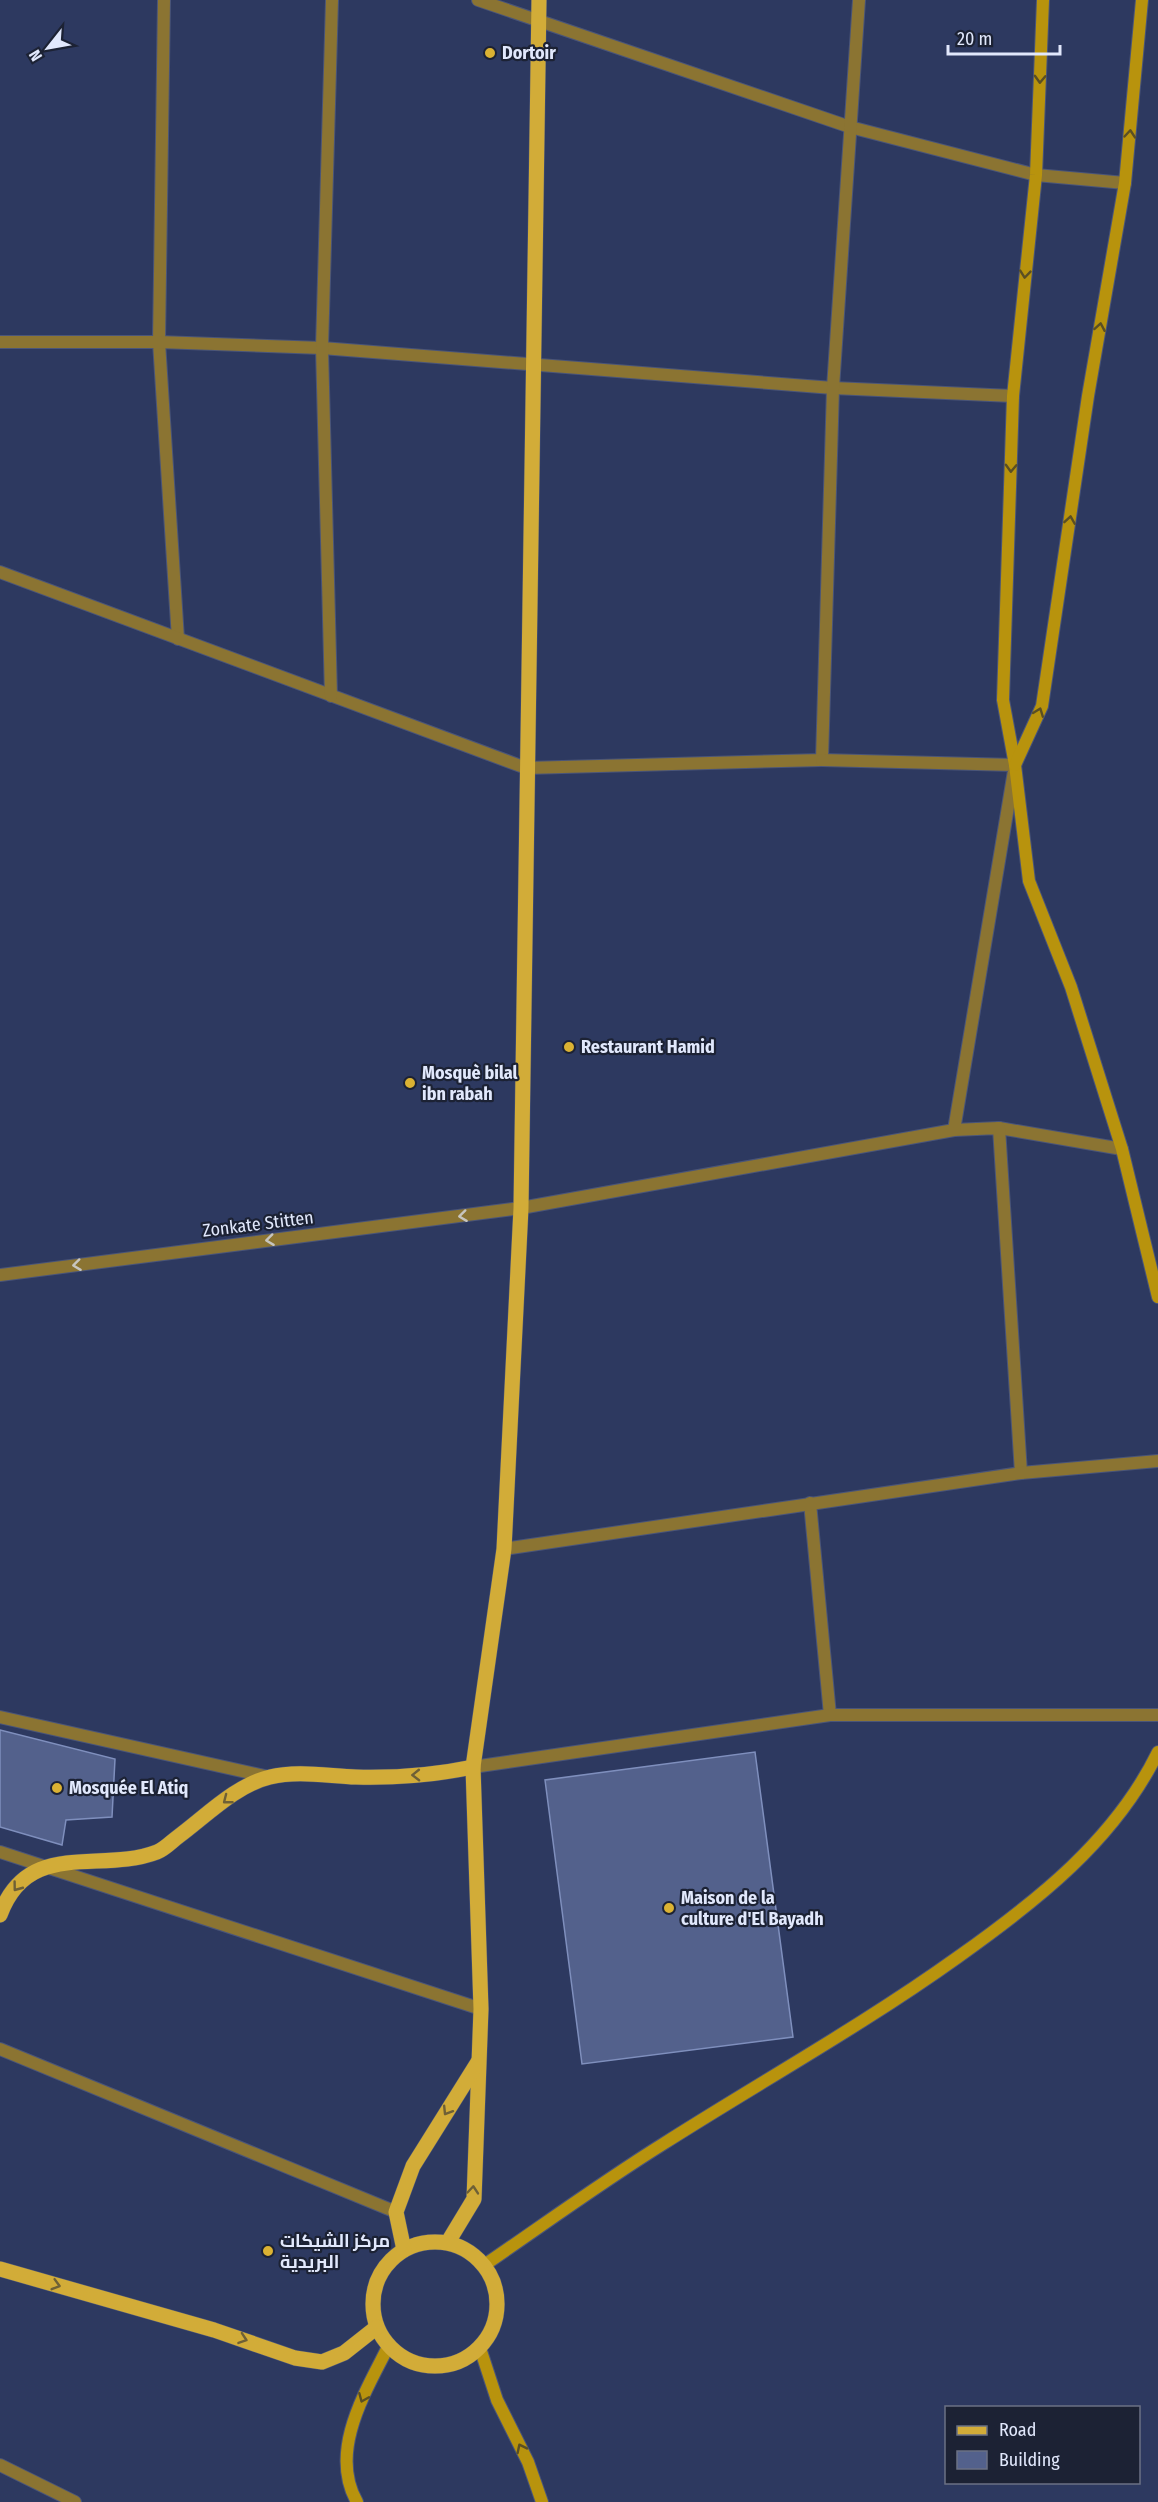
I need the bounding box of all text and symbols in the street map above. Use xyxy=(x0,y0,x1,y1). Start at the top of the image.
north arrow xyxy=(18,18,78,78)
scale bar xyxy=(948,18,1060,56)
text: 20 m xyxy=(957,28,992,50)
place label: Dortoir xyxy=(502,42,556,64)
text: N xyxy=(25,46,46,64)
marker: Dortoir xyxy=(483,46,497,60)
one-way arrow xyxy=(1033,75,1046,84)
one-way arrow xyxy=(1123,130,1136,139)
one-way arrow xyxy=(1020,269,1032,278)
one-way arrow xyxy=(1094,322,1106,332)
one-way arrow xyxy=(1004,464,1017,473)
one-way arrow xyxy=(1063,515,1075,524)
one-way arrow xyxy=(1031,707,1044,718)
place label: Restaurant Hamid xyxy=(581,1036,715,1058)
marker: Restaurant Hamid xyxy=(562,1040,576,1054)
place label: Mosquè bilal ibn rabah xyxy=(422,1062,518,1105)
marker: Mosquè bilal ibn rabah xyxy=(403,1076,417,1090)
street label: Zonkate Stitten xyxy=(201,1206,315,1242)
one-way arrow xyxy=(459,1209,468,1221)
one-way arrow xyxy=(265,1234,275,1246)
one-way arrow xyxy=(72,1258,81,1271)
one-way arrow xyxy=(411,1769,420,1782)
place label: Mosquée El Atiq xyxy=(69,1777,188,1799)
marker: Mosquée El Atiq xyxy=(50,1781,64,1795)
one-way arrow xyxy=(223,1792,234,1803)
one-way arrow xyxy=(13,1881,24,1892)
place label: Maison de la culture d'El Bayadh xyxy=(681,1887,824,1930)
marker: Maison de la culture d'El Bayadh xyxy=(662,1901,676,1915)
one-way arrow xyxy=(443,2105,454,2116)
one-way arrow xyxy=(467,2186,480,2195)
place label: مركز الشيكات البريدية xyxy=(280,2230,390,2273)
marker: مركز الشيكات البريدية xyxy=(261,2244,275,2258)
one-way arrow xyxy=(50,2278,61,2290)
one-way arrow xyxy=(237,2332,248,2345)
one-way arrow xyxy=(358,2392,370,2403)
legend xyxy=(945,2406,1140,2484)
text: Road xyxy=(999,2419,1036,2441)
one-way arrow xyxy=(516,2443,528,2454)
text: Building xyxy=(999,2449,1060,2471)

